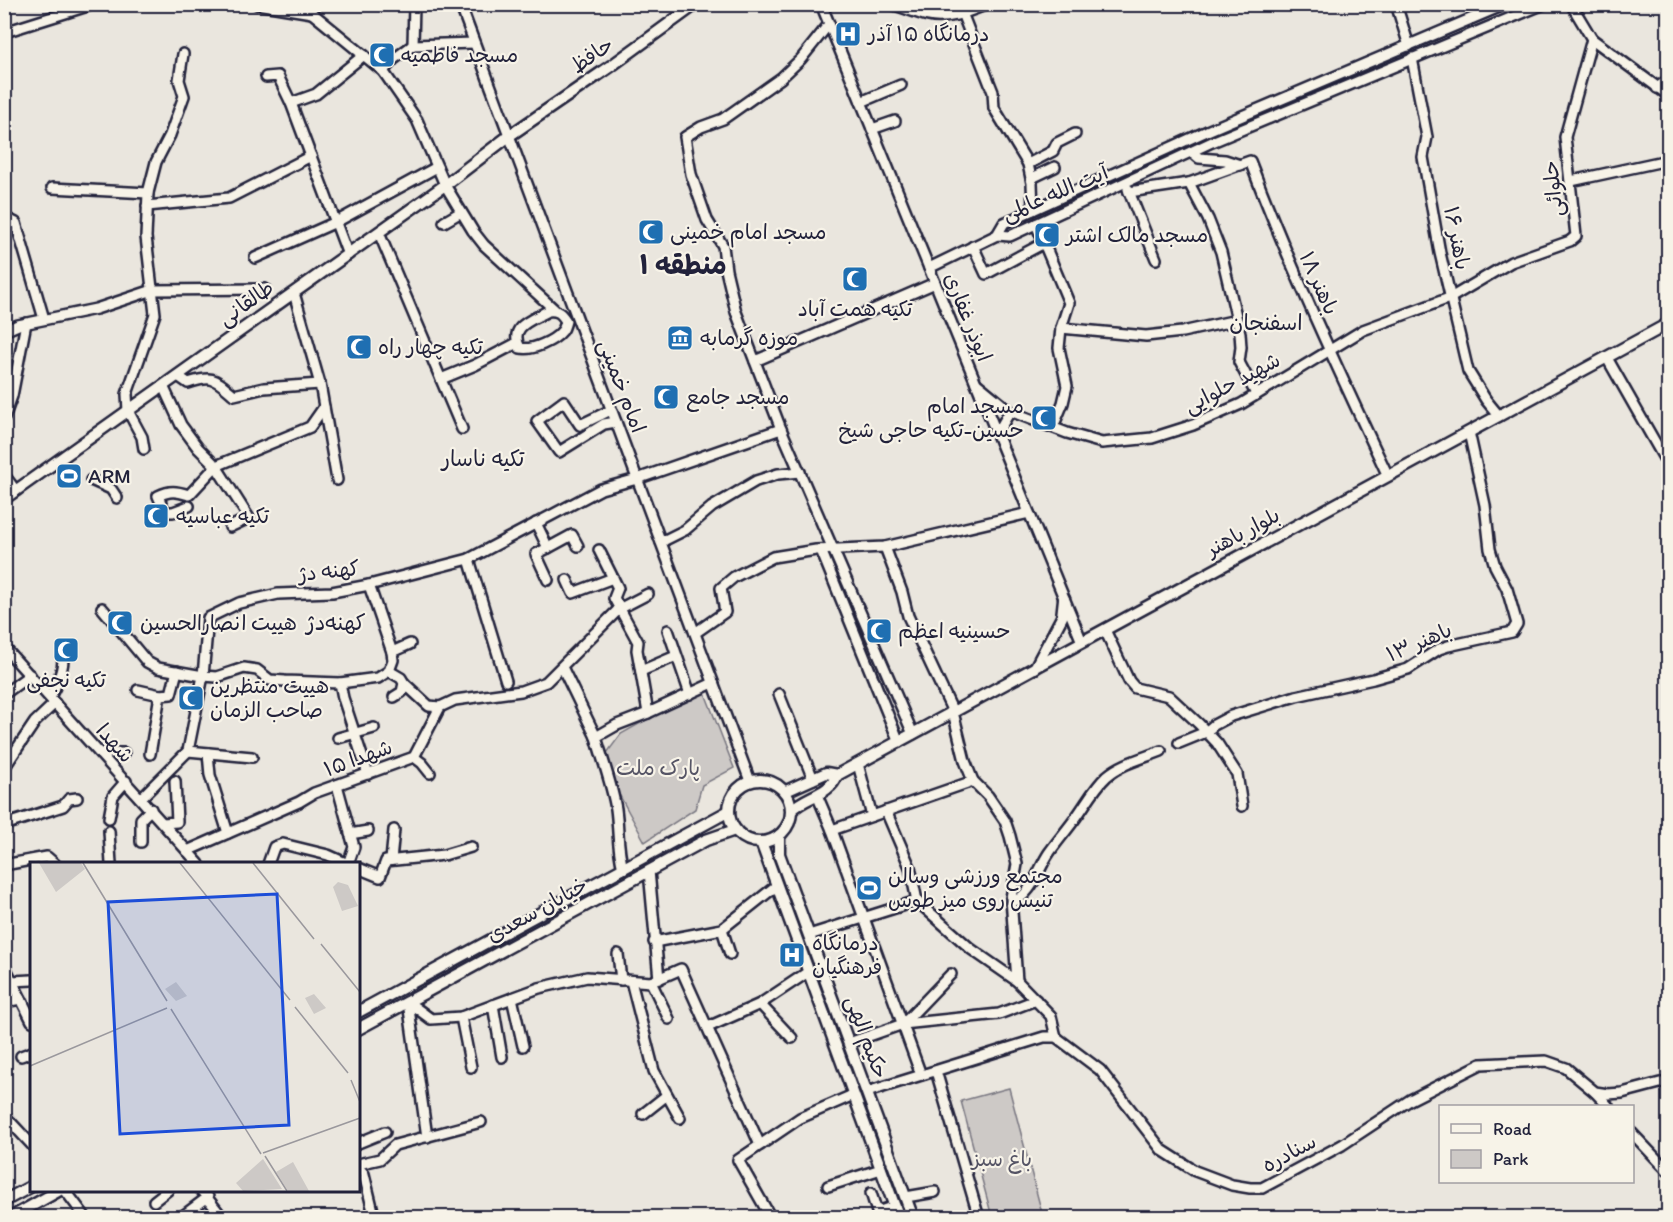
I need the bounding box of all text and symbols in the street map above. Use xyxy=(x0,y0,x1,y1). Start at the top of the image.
hospital icon: درمانگاه ۱۵ آذر xyxy=(833,19,863,49)
place label: درمانگاه ۱۵ آذر xyxy=(866,21,990,46)
street label: حافظ xyxy=(566,31,618,78)
mosque icon: مسجد فاطمیه xyxy=(367,40,397,70)
place label: مسجد فاطمیه xyxy=(401,42,518,67)
street label: آیت الله عالمی xyxy=(998,159,1113,228)
street label: حلوائی xyxy=(1537,160,1570,218)
street label: باهنر ۱۶ xyxy=(1438,204,1476,272)
mosque icon: مسجد امام خمینی xyxy=(636,217,666,247)
place label: مسجد امام خمینی xyxy=(670,219,827,248)
mosque icon: مسجد مالک اشتر xyxy=(1032,220,1062,250)
place label: مسجد مالک اشتر xyxy=(1064,222,1208,247)
street label: باهنر ۱۸ xyxy=(1294,247,1344,319)
district label: منطقه ۱ xyxy=(639,248,727,281)
mosque icon: تکیه همت آباد xyxy=(840,264,870,294)
street label: ابوذر غفاری xyxy=(938,269,998,365)
street label: طالقانی xyxy=(213,274,280,332)
place label: تکیه همت آباد xyxy=(798,296,913,322)
district label: اسفنجان xyxy=(1229,309,1303,336)
museum icon: موزه گرمابه xyxy=(665,323,695,353)
place label: موزه گرمابه xyxy=(700,325,798,351)
mosque icon: تکیه چهار راه xyxy=(344,332,374,362)
place label: تکیه چهار راه xyxy=(378,334,484,360)
street label: امام خمینی xyxy=(590,336,652,437)
street label: شهید حلوایی xyxy=(1179,347,1285,420)
mosque icon: مسجد جامع xyxy=(651,382,681,412)
place label: مسجد جامع xyxy=(686,384,789,412)
place label: مسجد امام حسین-تکیه حاجی شیخ xyxy=(838,393,1024,444)
mosque icon: مسجد امام حسین-تکیه حاجی شیخ xyxy=(1029,403,1059,433)
district label: تکیه ناسار xyxy=(440,445,525,472)
sports icon: ARM xyxy=(54,461,84,491)
place label: ARM xyxy=(88,463,131,488)
mosque icon: تکیه عباسیه xyxy=(141,501,171,531)
street label: بلوار باهنر xyxy=(1200,502,1284,563)
place label: تکیه عباسیه xyxy=(176,503,270,529)
street label: کهنه دژ xyxy=(295,555,361,586)
mosque icon: هییت انصارالحسین xyxy=(105,608,135,638)
district label: کهنه‌دژ xyxy=(304,609,366,636)
place label: هییت انصارالحسین xyxy=(140,610,297,635)
mosque icon: حسینیه اعظم xyxy=(864,616,894,646)
street label: باهنر ۱۳ xyxy=(1382,617,1456,667)
place label: حسینیه اعظم xyxy=(898,618,1011,647)
mosque icon: تکیه نجفی xyxy=(51,635,81,665)
place label: تکیه نجفی xyxy=(26,667,107,694)
place label: هییت منتظرین صاحب الزمان xyxy=(210,673,329,723)
mosque icon: هییت منتظرین صاحب الزمان xyxy=(176,683,206,713)
street label: شهدا xyxy=(91,718,139,767)
street label: شهدا ۱۵ xyxy=(320,734,396,781)
park label: پارک ملت xyxy=(616,755,700,781)
inset map xyxy=(30,862,360,1192)
place label: مجتمع ورزشی وسالن تنیس روی میز طوس xyxy=(888,863,1063,913)
street label: خیابان سعدی xyxy=(482,872,592,948)
sports icon: مجتمع ورزشی وسالن تنیس روی میز طوس xyxy=(854,873,884,903)
place label: درمانگاه فرهنگیان xyxy=(812,930,882,979)
hospital icon: درمانگاه فرهنگیان xyxy=(777,940,807,970)
street label: حکیم الهی xyxy=(837,992,894,1083)
legend xyxy=(1439,1105,1634,1183)
text: Road xyxy=(1493,1118,1532,1140)
street label: سنادره xyxy=(1257,1128,1320,1177)
park label: باغ سبز xyxy=(970,1146,1032,1174)
text: Park xyxy=(1493,1148,1528,1170)

